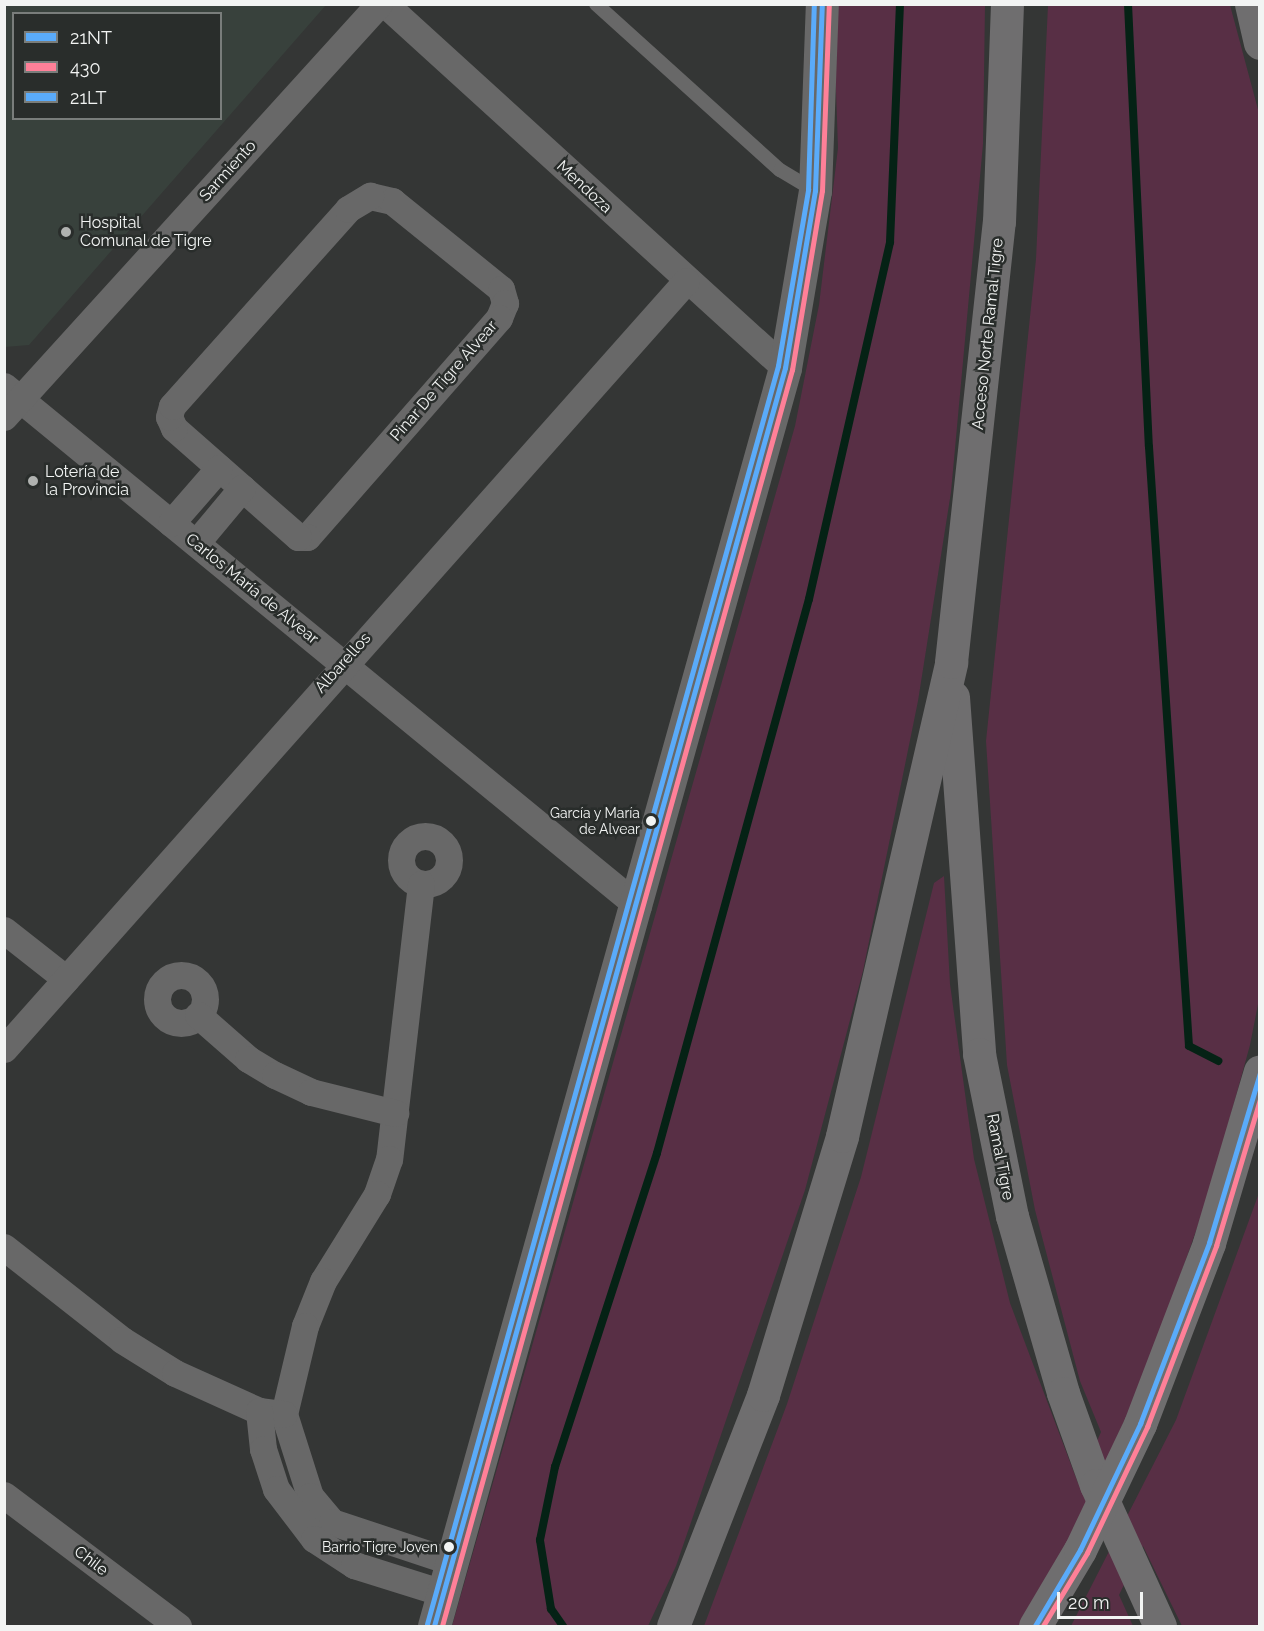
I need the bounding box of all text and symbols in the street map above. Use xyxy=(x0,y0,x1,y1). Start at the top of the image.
legend xyxy=(12,12,222,120)
text: 21NT xyxy=(70,27,112,48)
text: 430 xyxy=(70,57,100,78)
text: 21LT xyxy=(70,87,107,108)
street label: Sarmiento xyxy=(196,136,260,206)
street label: Mendoza xyxy=(552,157,616,217)
place label: Hospital Comunal de Tigre xyxy=(80,213,212,251)
marker: Hospital Comunal de Tigre xyxy=(57,223,75,241)
street label: Acceso Norte Ramal Tigre xyxy=(968,237,1008,431)
street label: Pinar De Tigre Alvear xyxy=(386,316,502,446)
place label: Lotería de la Provincia xyxy=(45,462,129,500)
marker: Lotería de la Provincia xyxy=(26,474,40,488)
street label: Carlos María de Alvear xyxy=(182,529,322,649)
street label: Albarellos xyxy=(311,629,375,697)
place label: García y María de Alvear xyxy=(549,805,640,838)
marker: García y María de Alvear xyxy=(645,815,657,827)
street label: Ramal Tigre xyxy=(982,1112,1018,1202)
place label: Barrio Tigre Joven xyxy=(321,1539,438,1555)
marker: Barrio Tigre Joven xyxy=(443,1541,455,1553)
street label: Chile xyxy=(70,1542,112,1580)
scale bar xyxy=(1060,1580,1146,1618)
text: 20 m xyxy=(1068,1592,1110,1613)

